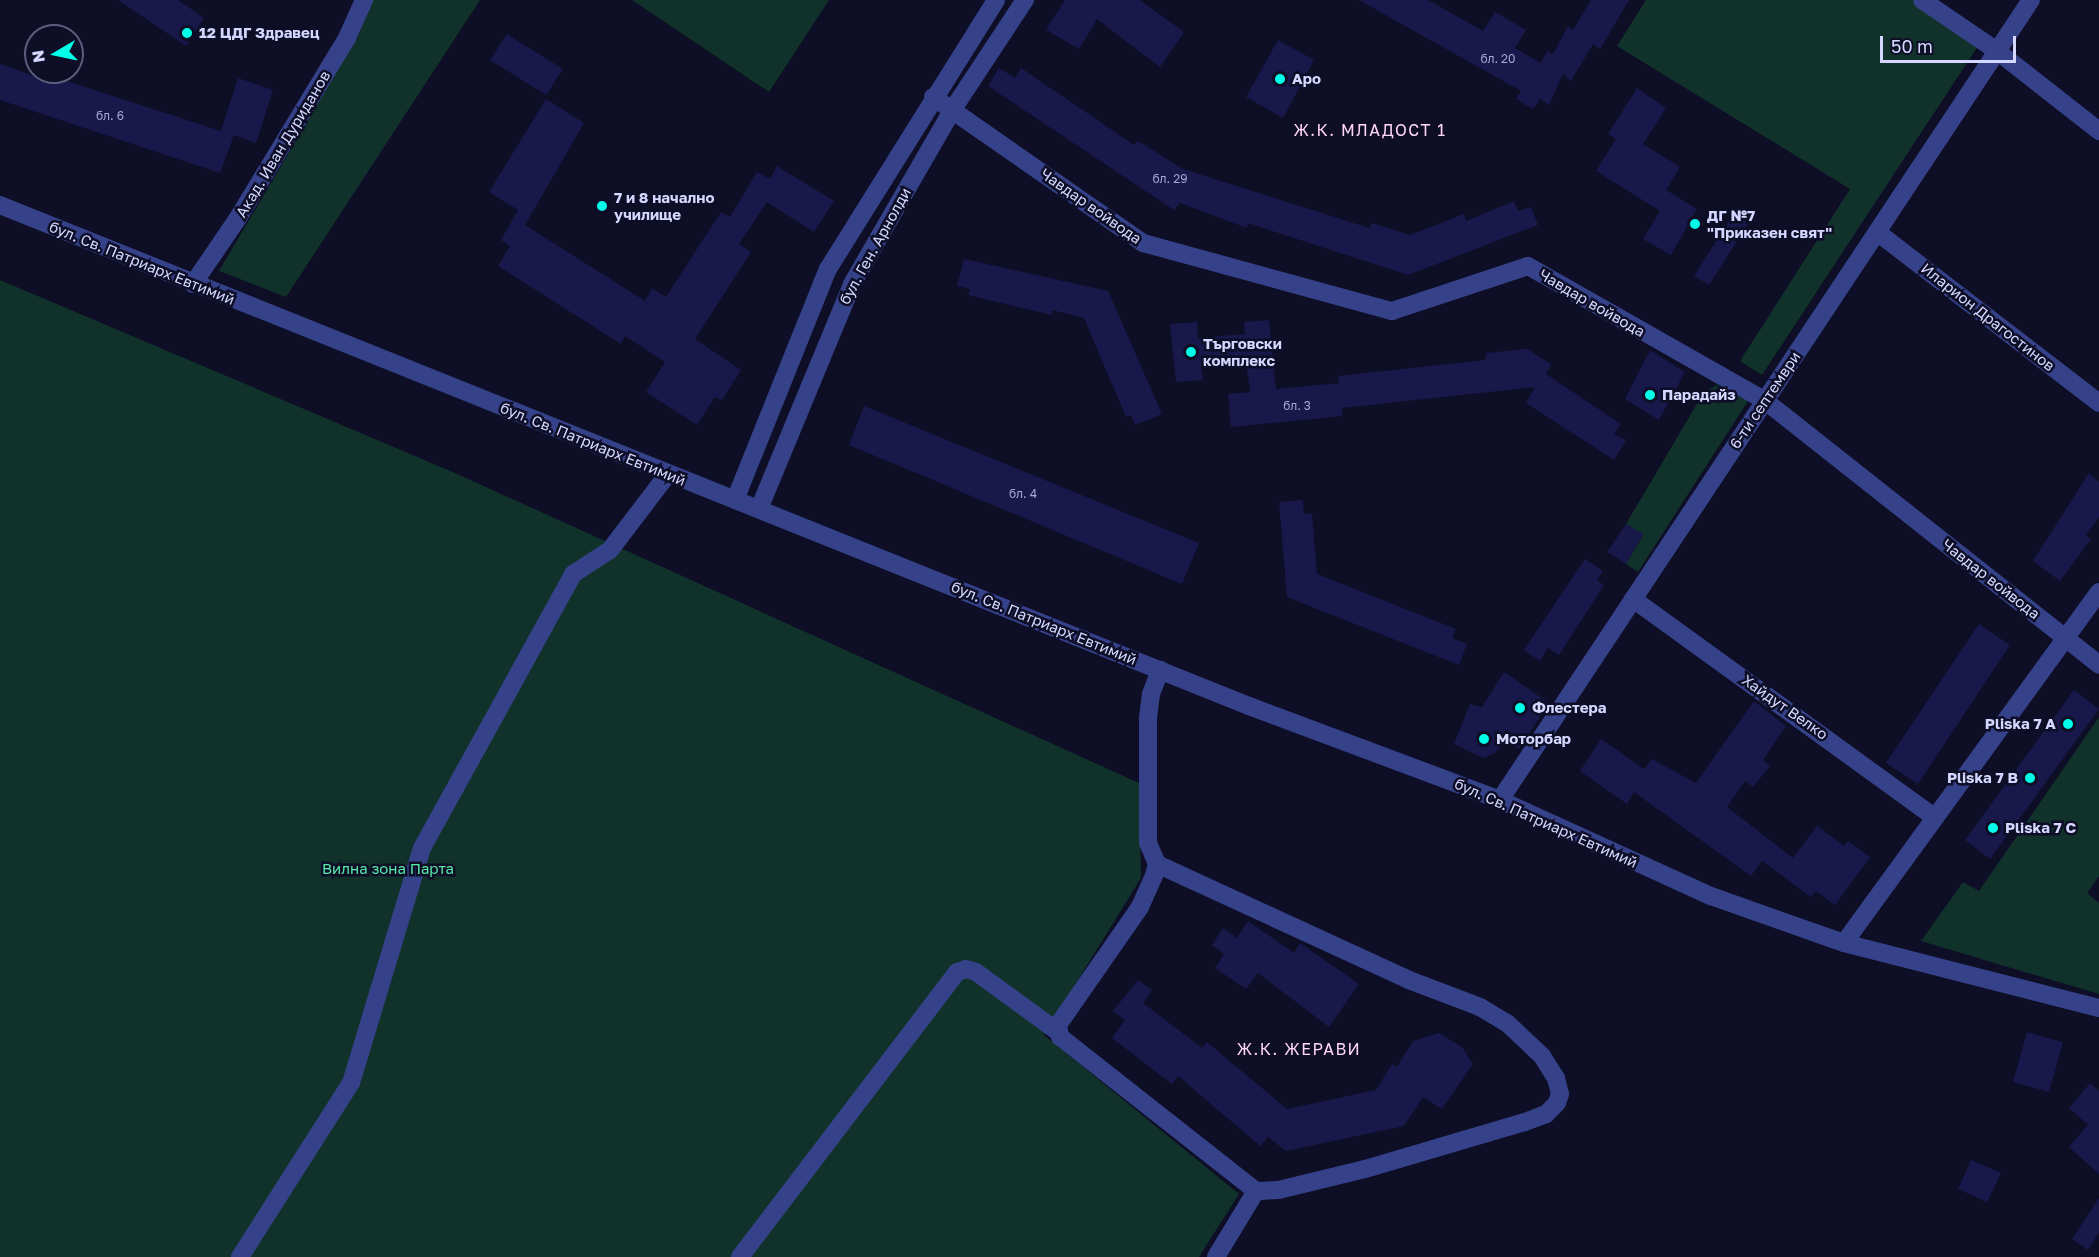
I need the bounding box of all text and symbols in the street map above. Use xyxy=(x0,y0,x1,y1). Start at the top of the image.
north arrow xyxy=(24,24,84,84)
place label: 12 ЦДГ Здравец xyxy=(199,24,319,42)
scale bar xyxy=(1883,24,2020,62)
marker: 12 ЦДГ Здравец xyxy=(180,26,194,40)
text: 50 m xyxy=(1891,35,1933,57)
text: N xyxy=(27,49,49,64)
house number: бл. 20 xyxy=(1480,52,1516,66)
street label: Акад. Иван Дуриданов xyxy=(232,67,334,221)
place label: Аро xyxy=(1292,70,1321,88)
marker: Аро xyxy=(1273,72,1287,86)
house number: бл. 6 xyxy=(96,109,124,123)
district label: Ж.К. МЛАДОСТ 1 xyxy=(1293,120,1447,140)
street label: Чавдар войвода xyxy=(1037,164,1145,248)
house number: бл. 29 xyxy=(1153,172,1187,186)
street label: бул. Ген. Арнолди xyxy=(835,184,915,308)
place label: 7 и 8 начално училище xyxy=(614,188,714,223)
marker: 7 и 8 начално училище xyxy=(595,199,609,213)
place label: ДГ №7 "Приказен свят" xyxy=(1707,206,1832,241)
marker: ДГ №7 "Приказен свят" xyxy=(1688,217,1702,231)
street label: бул. Св. Патриарх Евтимий xyxy=(47,218,237,308)
street label: Иларион Драгостинов xyxy=(1918,259,2058,375)
street label: Чавдар войвода xyxy=(1536,265,1648,341)
place label: Търговски комплекс xyxy=(1203,334,1282,369)
marker: Търговски комплекс xyxy=(1184,345,1198,359)
street label: 6-ти септември xyxy=(1726,348,1804,452)
place label: Парадайз xyxy=(1662,386,1736,404)
marker: Парадайз xyxy=(1643,388,1657,402)
street label: бул. Св. Патриарх Евтимий xyxy=(498,399,688,489)
house number: бл. 3 xyxy=(1283,399,1311,413)
house number: бл. 4 xyxy=(1009,487,1037,501)
street label: Чавдар войвода xyxy=(1938,535,2044,623)
street label: бул. Св. Патриарх Евтимий xyxy=(949,578,1139,668)
street label: Хайдут Велко xyxy=(1739,671,1831,743)
place label: Флестера xyxy=(1532,699,1606,717)
marker: Флестера xyxy=(1513,701,1527,715)
place label: Pliska 7 A xyxy=(1985,715,2056,733)
marker: Pliska 7 A xyxy=(2061,717,2075,731)
place label: Моторбар xyxy=(1496,730,1571,748)
marker: Моторбар xyxy=(1477,732,1491,746)
place label: Pliska 7 B xyxy=(1947,769,2018,787)
marker: Pliska 7 B xyxy=(2023,771,2037,785)
street label: бул. Св. Патриарх Евтимий xyxy=(1452,774,1640,872)
place label: Pliska 7 C xyxy=(2005,819,2076,837)
marker: Pliska 7 C xyxy=(1986,821,2000,835)
park label: Вилна зона Парта xyxy=(322,860,454,878)
district label: Ж.К. ЖЕРАВИ xyxy=(1237,1039,1361,1059)

